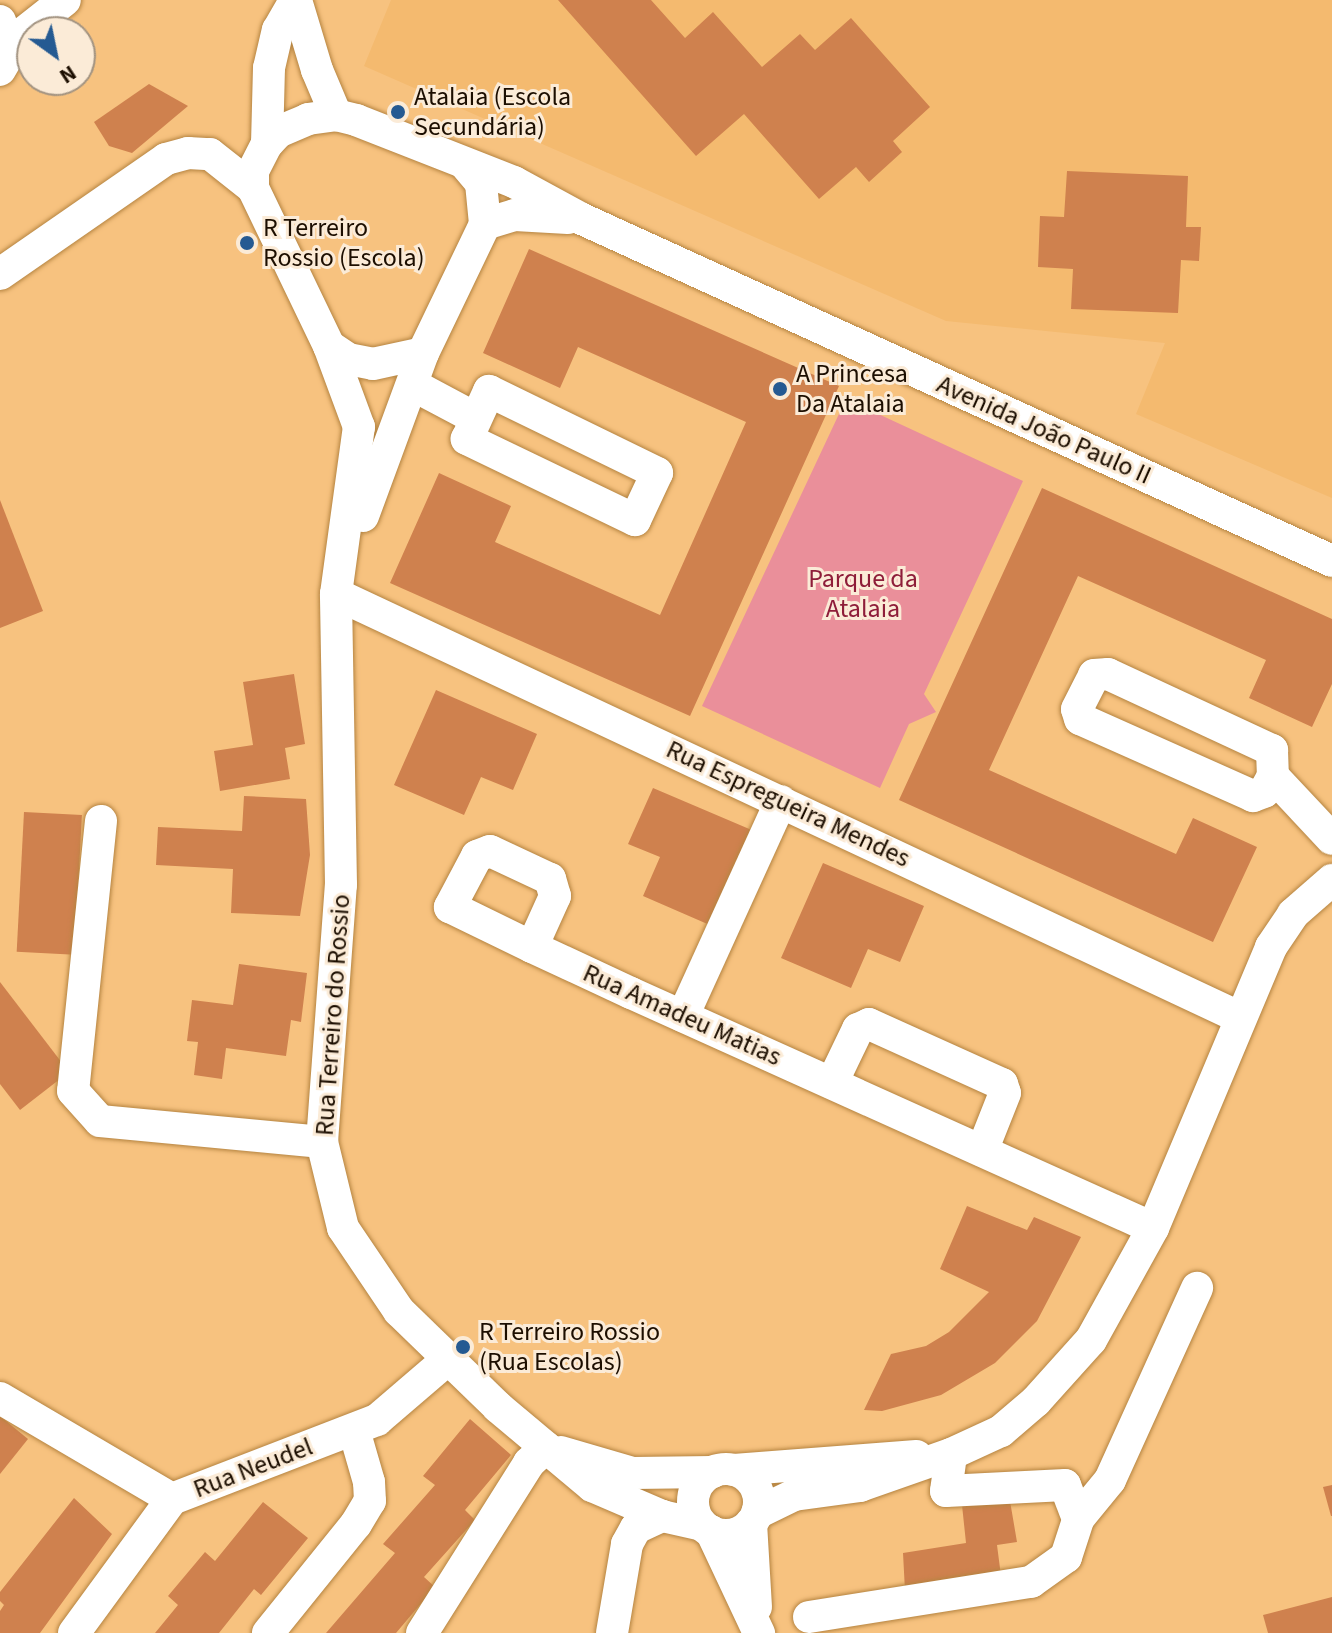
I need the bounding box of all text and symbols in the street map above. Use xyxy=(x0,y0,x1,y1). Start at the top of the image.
north arrow xyxy=(16,16,96,96)
text: N xyxy=(53,57,83,92)
place label: Atalaia (Escola Secundária) xyxy=(414,81,571,142)
marker: Atalaia (Escola Secundária) xyxy=(389,103,407,121)
place label: R Terreiro Rossio (Escola) xyxy=(263,212,425,274)
marker: R Terreiro Rossio (Escola) xyxy=(238,234,256,252)
place label: A Princesa Da Atalaia xyxy=(796,358,908,420)
street label: Avenida João Paulo II xyxy=(932,369,1156,491)
marker: A Princesa Da Atalaia xyxy=(771,380,789,398)
park label: Parque da Atalaia xyxy=(808,563,918,624)
street label: Rua Espregueira Mendes xyxy=(661,734,915,874)
street label: Rua Terreiro do Rossio xyxy=(309,893,357,1137)
street label: Rua Amadeu Matias xyxy=(578,957,786,1073)
place label: R Terreiro Rossio (Rua Escolas) xyxy=(479,1316,660,1378)
marker: R Terreiro Rossio (Rua Escolas) xyxy=(454,1338,472,1356)
street label: Rua Neudel xyxy=(189,1431,317,1505)

